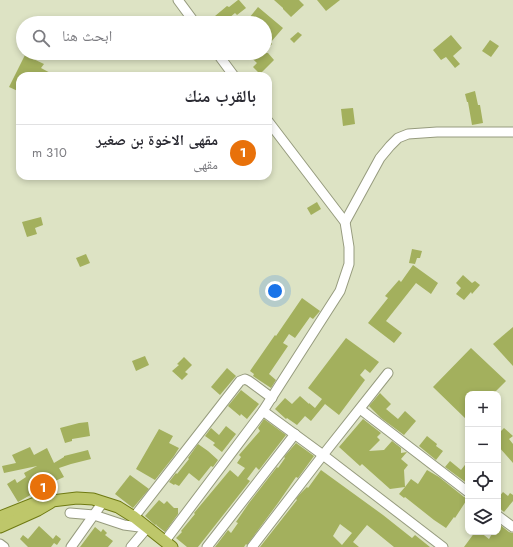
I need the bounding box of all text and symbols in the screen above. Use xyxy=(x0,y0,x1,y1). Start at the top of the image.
search box xyxy=(16,16,272,60)
text: ابحث هنا xyxy=(62,25,112,47)
icon: search xyxy=(30,27,52,49)
text: بالقرب منك xyxy=(185,84,256,108)
text: مقهی الاخوة بن صغير xyxy=(96,129,218,151)
text: 310 m xyxy=(32,143,67,162)
text: 1 xyxy=(240,143,246,162)
text: مقهى xyxy=(193,155,218,174)
your location xyxy=(265,281,285,301)
map controls xyxy=(465,391,501,535)
button: + xyxy=(465,391,501,427)
button: − xyxy=(465,427,501,463)
button: locate xyxy=(465,463,501,499)
pin: 1 xyxy=(30,472,56,502)
button: layers xyxy=(465,499,501,535)

